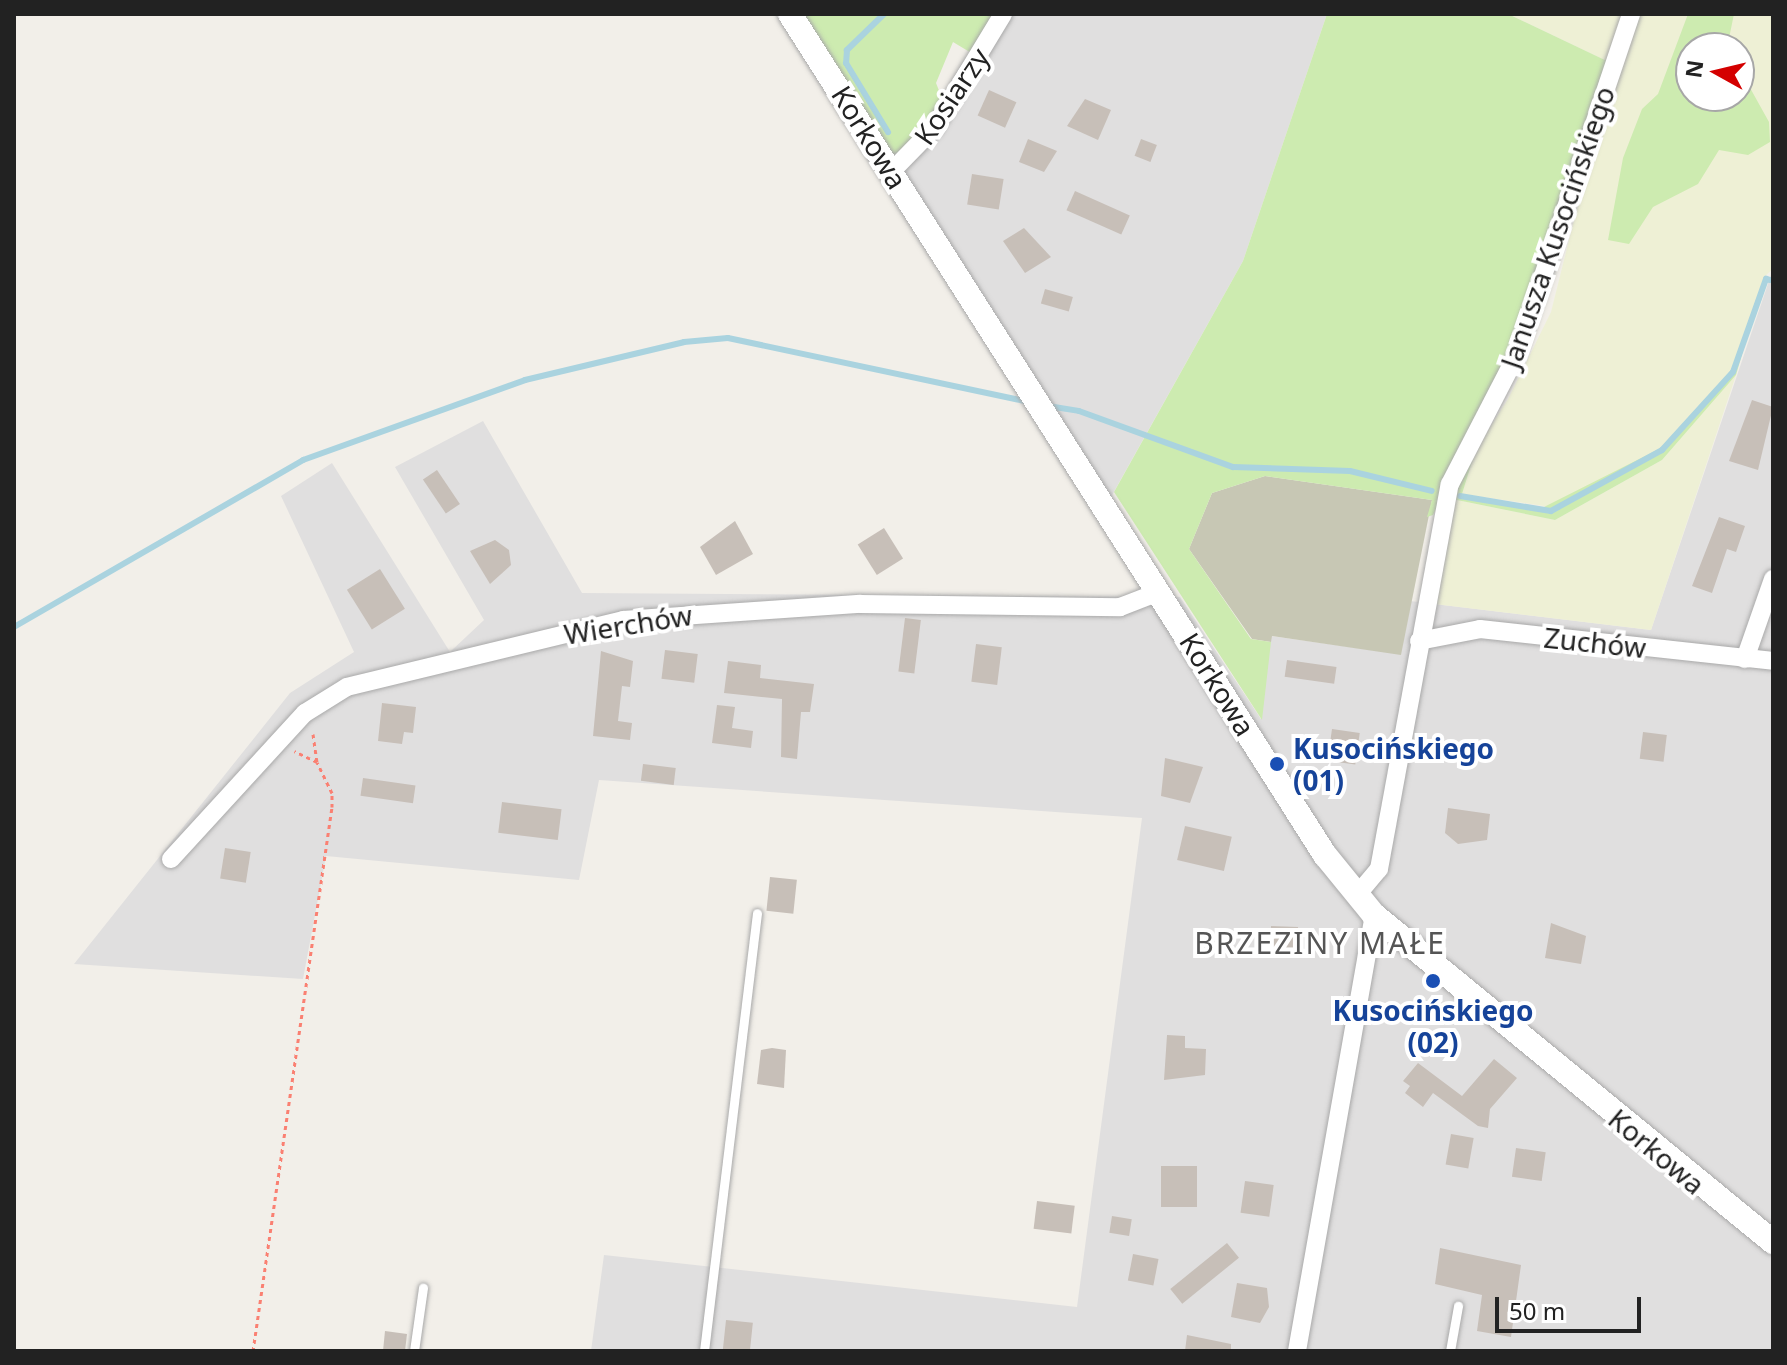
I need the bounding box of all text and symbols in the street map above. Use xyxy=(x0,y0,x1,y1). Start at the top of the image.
north arrow xyxy=(1675,32,1755,112)
street label: Kosiarzy xyxy=(906,41,996,151)
text: N xyxy=(1677,58,1709,80)
street label: Korkowa xyxy=(825,79,915,195)
street label: Janusza Kusocińskiego xyxy=(1493,82,1621,372)
street label: Wierchów xyxy=(562,597,694,651)
street label: Zuchów xyxy=(1542,620,1648,664)
street label: Korkowa xyxy=(1173,626,1263,742)
place label: Kusocińskiego (01) xyxy=(1293,731,1494,797)
marker: Kusocińskiego (01) xyxy=(1268,755,1286,773)
district label: BRZEZINY MAŁE xyxy=(1194,925,1446,961)
marker: Kusocińskiego (02) xyxy=(1424,972,1442,990)
place label: Kusocińskiego (02) xyxy=(1332,993,1534,1059)
street label: Korkowa xyxy=(1602,1101,1712,1201)
scale bar xyxy=(1499,1281,1645,1331)
text: 50 m xyxy=(1509,1294,1565,1327)

